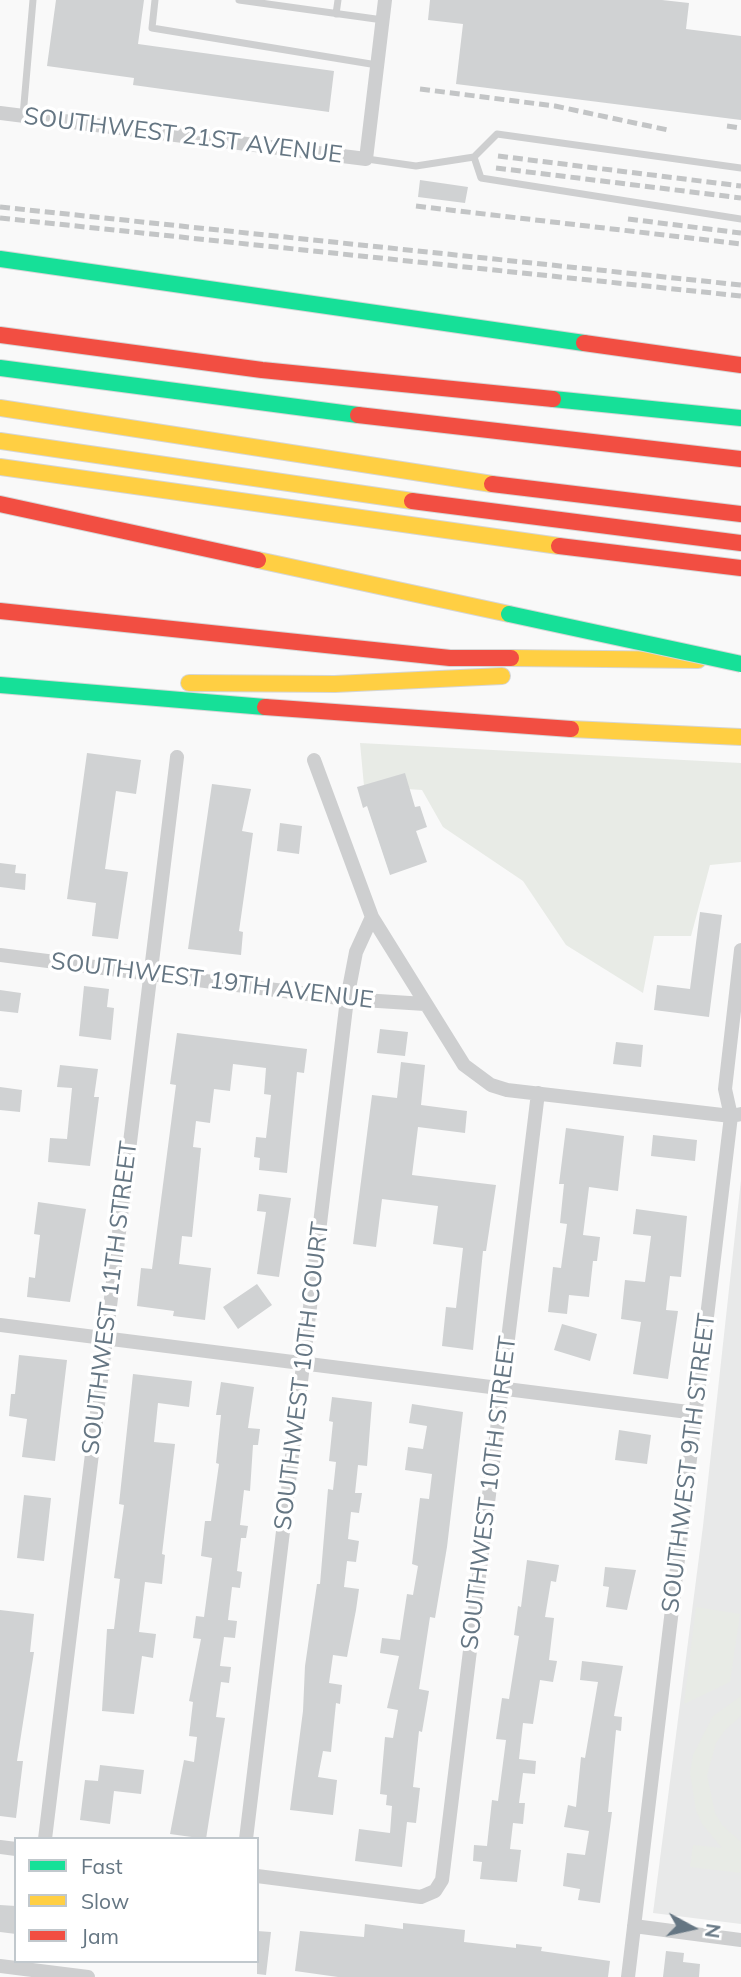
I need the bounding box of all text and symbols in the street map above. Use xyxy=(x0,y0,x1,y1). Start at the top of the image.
street label: SOUTHWEST 21ST AVENUE xyxy=(22,102,344,170)
street label: SOUTHWEST 19TH AVENUE xyxy=(49,947,375,1015)
street label: SOUTHWEST 11TH STREET xyxy=(76,1140,144,1456)
street label: SOUTHWEST 10TH COURT xyxy=(269,1220,335,1532)
street label: SOUTHWEST 9TH STREET xyxy=(656,1312,722,1614)
street label: SOUTHWEST 10TH STREET xyxy=(455,1335,523,1651)
legend xyxy=(14,1837,259,1963)
text: Fast xyxy=(81,1853,123,1879)
text: Slow xyxy=(81,1888,129,1914)
north arrow xyxy=(657,1893,727,1963)
text: N xyxy=(700,1922,726,1940)
text: Jam xyxy=(81,1923,119,1949)

